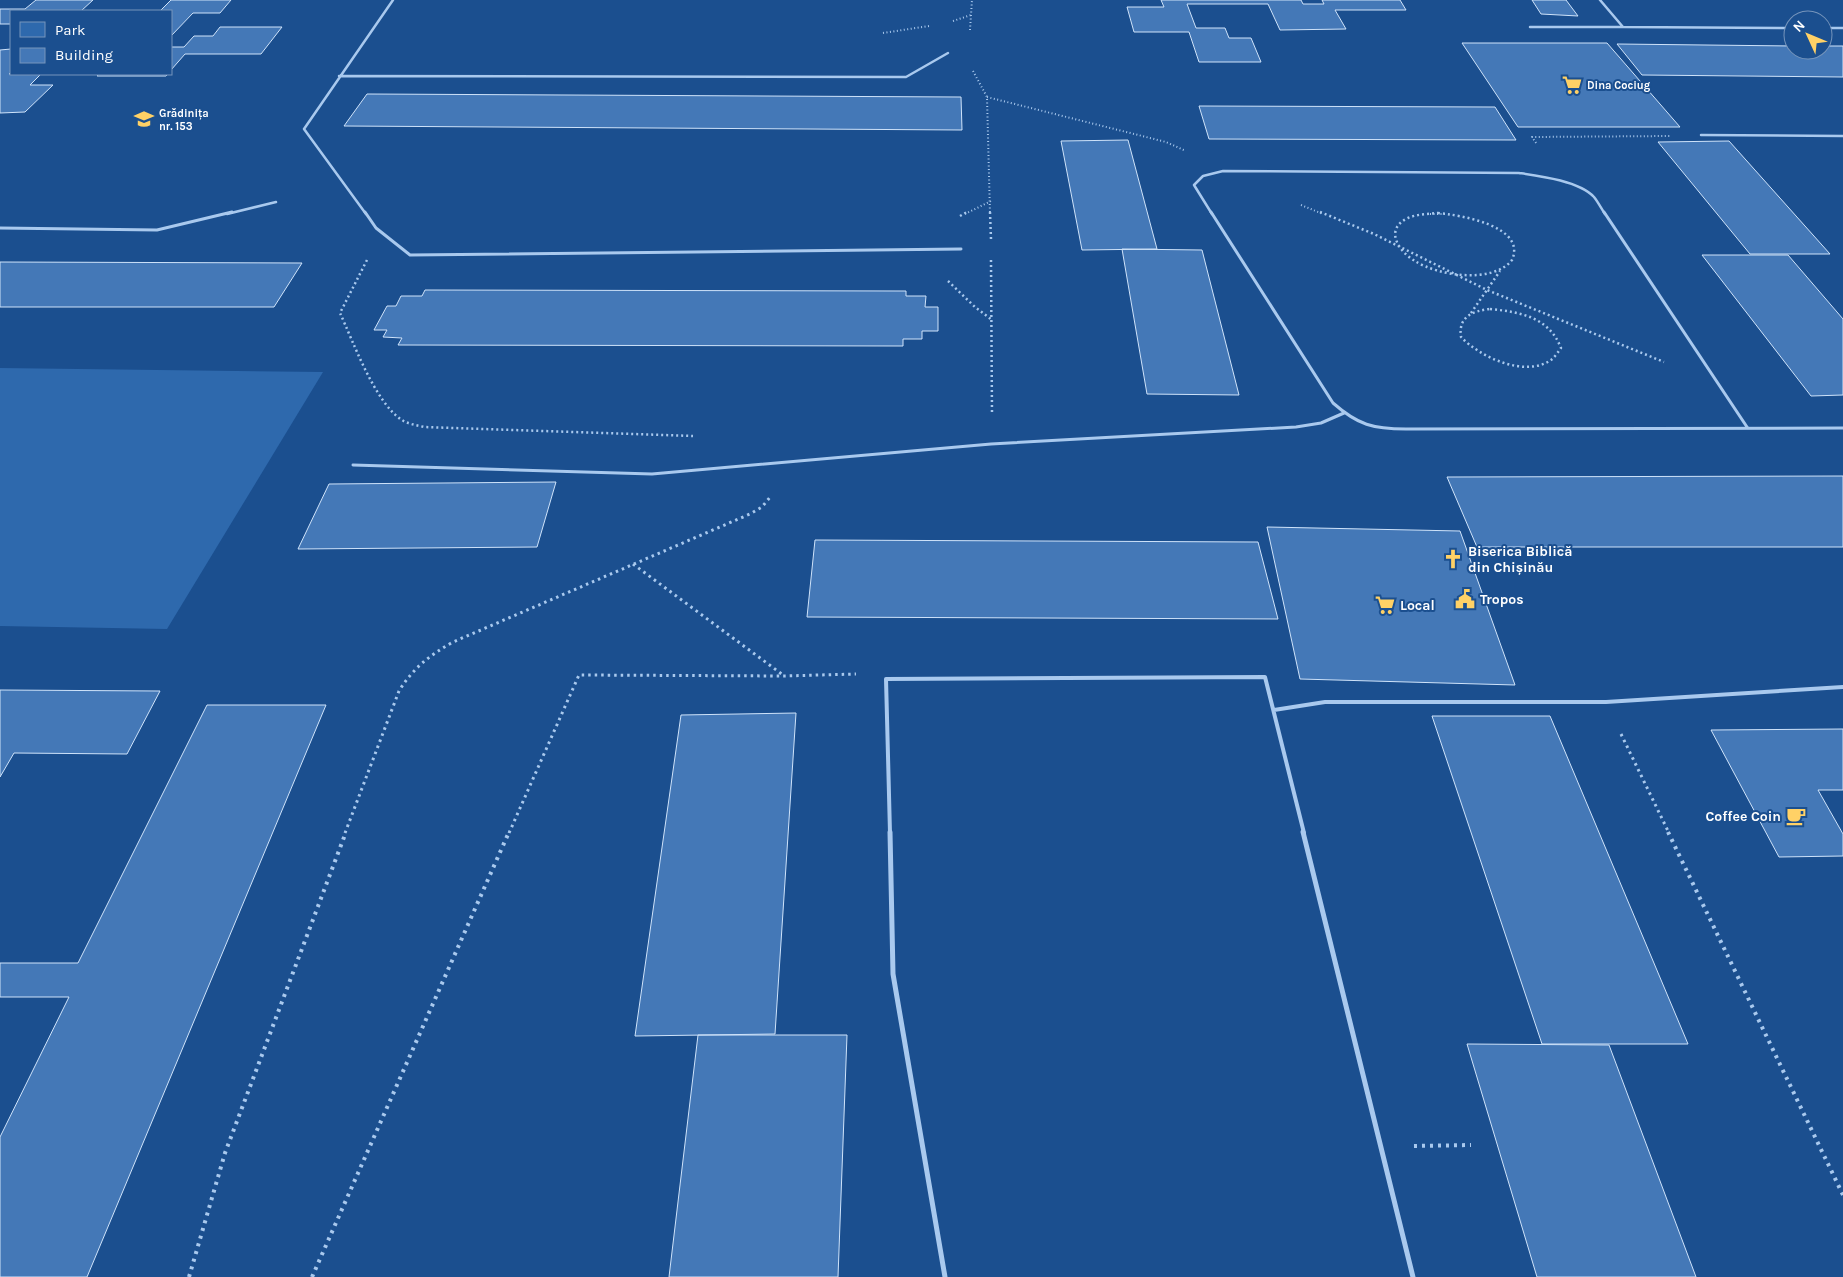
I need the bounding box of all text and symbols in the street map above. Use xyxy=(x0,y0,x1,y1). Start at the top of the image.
legend xyxy=(10,10,172,75)
north arrow xyxy=(1783,10,1833,60)
text: N xyxy=(1789,17,1809,36)
text: Park xyxy=(55,21,85,39)
text: Building xyxy=(55,46,113,64)
supermarket icon: Dina Cociug xyxy=(1561,74,1583,96)
place label: Dina Cociug xyxy=(1587,79,1651,92)
place label: Grădinița nr. 153 xyxy=(159,107,209,133)
school or university icon: Grădinița nr. 153 xyxy=(133,108,155,130)
place label: Biserica Biblică din Chișinău xyxy=(1468,543,1572,576)
church icon: Biserica Biblică din Chișinău xyxy=(1442,548,1464,570)
public building icon: Tropos xyxy=(1454,588,1476,610)
place label: Tropos xyxy=(1480,591,1524,608)
supermarket icon: Local xyxy=(1374,594,1396,616)
place label: Local xyxy=(1400,597,1435,614)
cafe icon: Coffee Coin xyxy=(1785,805,1807,827)
place label: Coffee Coin xyxy=(1705,808,1781,825)

